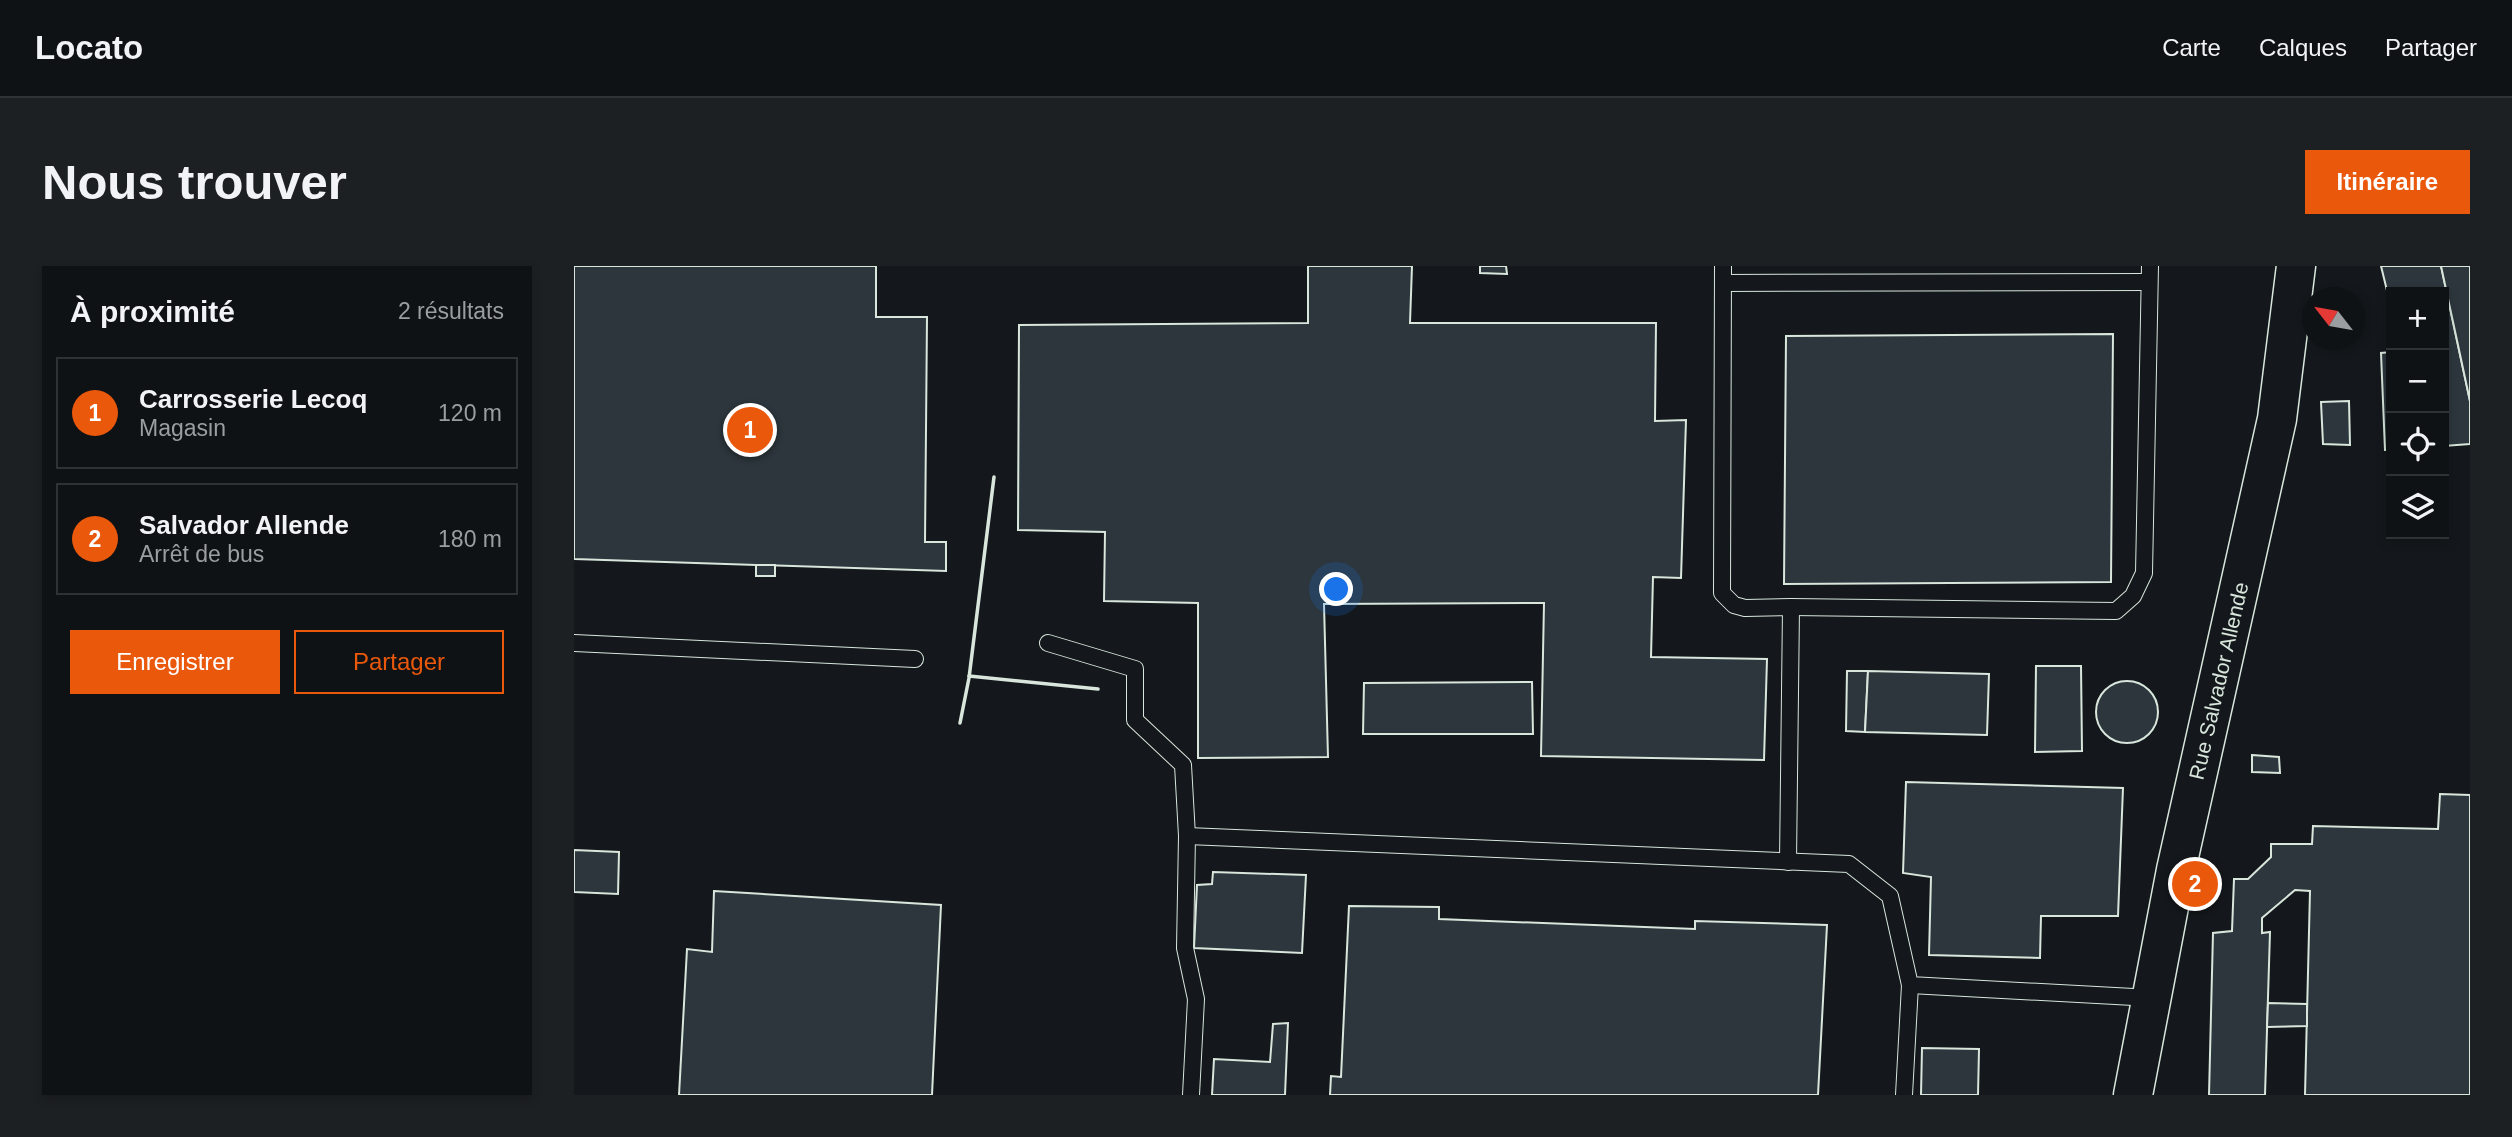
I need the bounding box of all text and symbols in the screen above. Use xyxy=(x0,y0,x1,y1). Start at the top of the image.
text: Locato xyxy=(35,29,143,66)
text: Carte xyxy=(2162,34,2221,61)
text: Calques xyxy=(2259,34,2347,61)
text: Partager xyxy=(2385,34,2477,61)
button: Itinéraire xyxy=(2305,150,2470,214)
text: Nous trouver xyxy=(42,155,347,209)
north arrow xyxy=(2302,287,2365,350)
map controls xyxy=(2386,287,2449,539)
button: + xyxy=(2386,287,2449,350)
text: À proximité xyxy=(70,295,235,328)
text: 2 résultats xyxy=(398,298,504,324)
button: − xyxy=(2386,350,2449,413)
text: Carrosserie Lecoq xyxy=(139,384,367,414)
text: 1 xyxy=(89,400,101,426)
text: 120 m xyxy=(438,400,502,426)
pin: 1 xyxy=(727,404,773,456)
button: locate xyxy=(2386,413,2449,476)
text: Magasin xyxy=(139,415,226,441)
button: layers xyxy=(2386,476,2449,539)
text: Salvador Allende xyxy=(139,510,349,540)
text: 2 xyxy=(89,526,101,552)
text: 180 m xyxy=(438,526,502,552)
text: Arrêt de bus xyxy=(139,541,264,567)
your location xyxy=(1319,572,1353,606)
street label: Rue Salvador Allende xyxy=(2185,580,2252,782)
button: Enregistrer xyxy=(70,630,280,694)
button: Partager xyxy=(294,630,504,694)
pin: 2 xyxy=(2172,858,2218,910)

